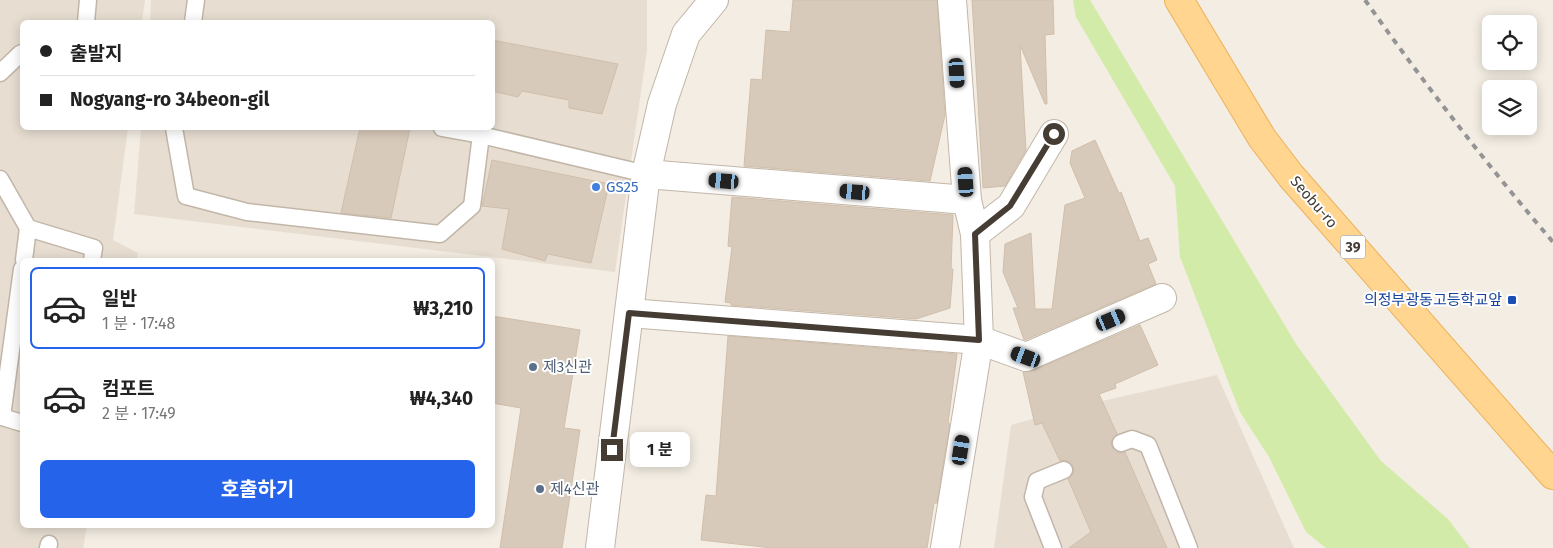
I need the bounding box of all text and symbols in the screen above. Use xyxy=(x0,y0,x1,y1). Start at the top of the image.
map controls xyxy=(1482,15,1537,135)
button: locate xyxy=(1482,15,1537,70)
text: 출발지 xyxy=(70,42,122,65)
car xyxy=(948,58,965,88)
button: layers xyxy=(1482,80,1537,135)
text: Nogyang-ro 34beon-gil xyxy=(70,88,269,111)
route start xyxy=(1043,123,1065,145)
car xyxy=(957,167,974,197)
car xyxy=(708,172,739,190)
street label: Seobu-ro xyxy=(1287,172,1341,232)
place label: GS25 xyxy=(606,178,638,196)
marker: GS25 xyxy=(590,181,602,193)
car xyxy=(839,183,870,201)
road number: 39 xyxy=(1340,236,1366,258)
icon: car xyxy=(42,286,87,331)
text: 일반 xyxy=(102,287,137,310)
place label: 의정부광동고등학교앞 xyxy=(1364,291,1502,309)
marker: 의정부광동고등학교앞 xyxy=(1506,294,1518,306)
text: ₩3,210 xyxy=(413,297,473,320)
car xyxy=(1094,307,1127,333)
text: 1 분 · 17:48 xyxy=(102,314,175,333)
car xyxy=(1009,345,1042,369)
place label: 제3신관 xyxy=(543,358,592,376)
marker: 제3신관 xyxy=(527,361,539,373)
icon: car xyxy=(42,376,87,421)
text: 컴포트 xyxy=(102,377,154,400)
text: ₩4,340 xyxy=(410,387,473,410)
text: 2 분 · 17:49 xyxy=(102,404,176,423)
callout: 1 분 xyxy=(630,432,690,468)
car xyxy=(951,434,970,466)
route end xyxy=(601,439,623,461)
text: 1 분 xyxy=(647,440,673,459)
button: 호출하기 xyxy=(40,460,475,518)
place label: 제4신관 xyxy=(550,480,600,498)
marker: 제4신관 xyxy=(534,483,546,495)

